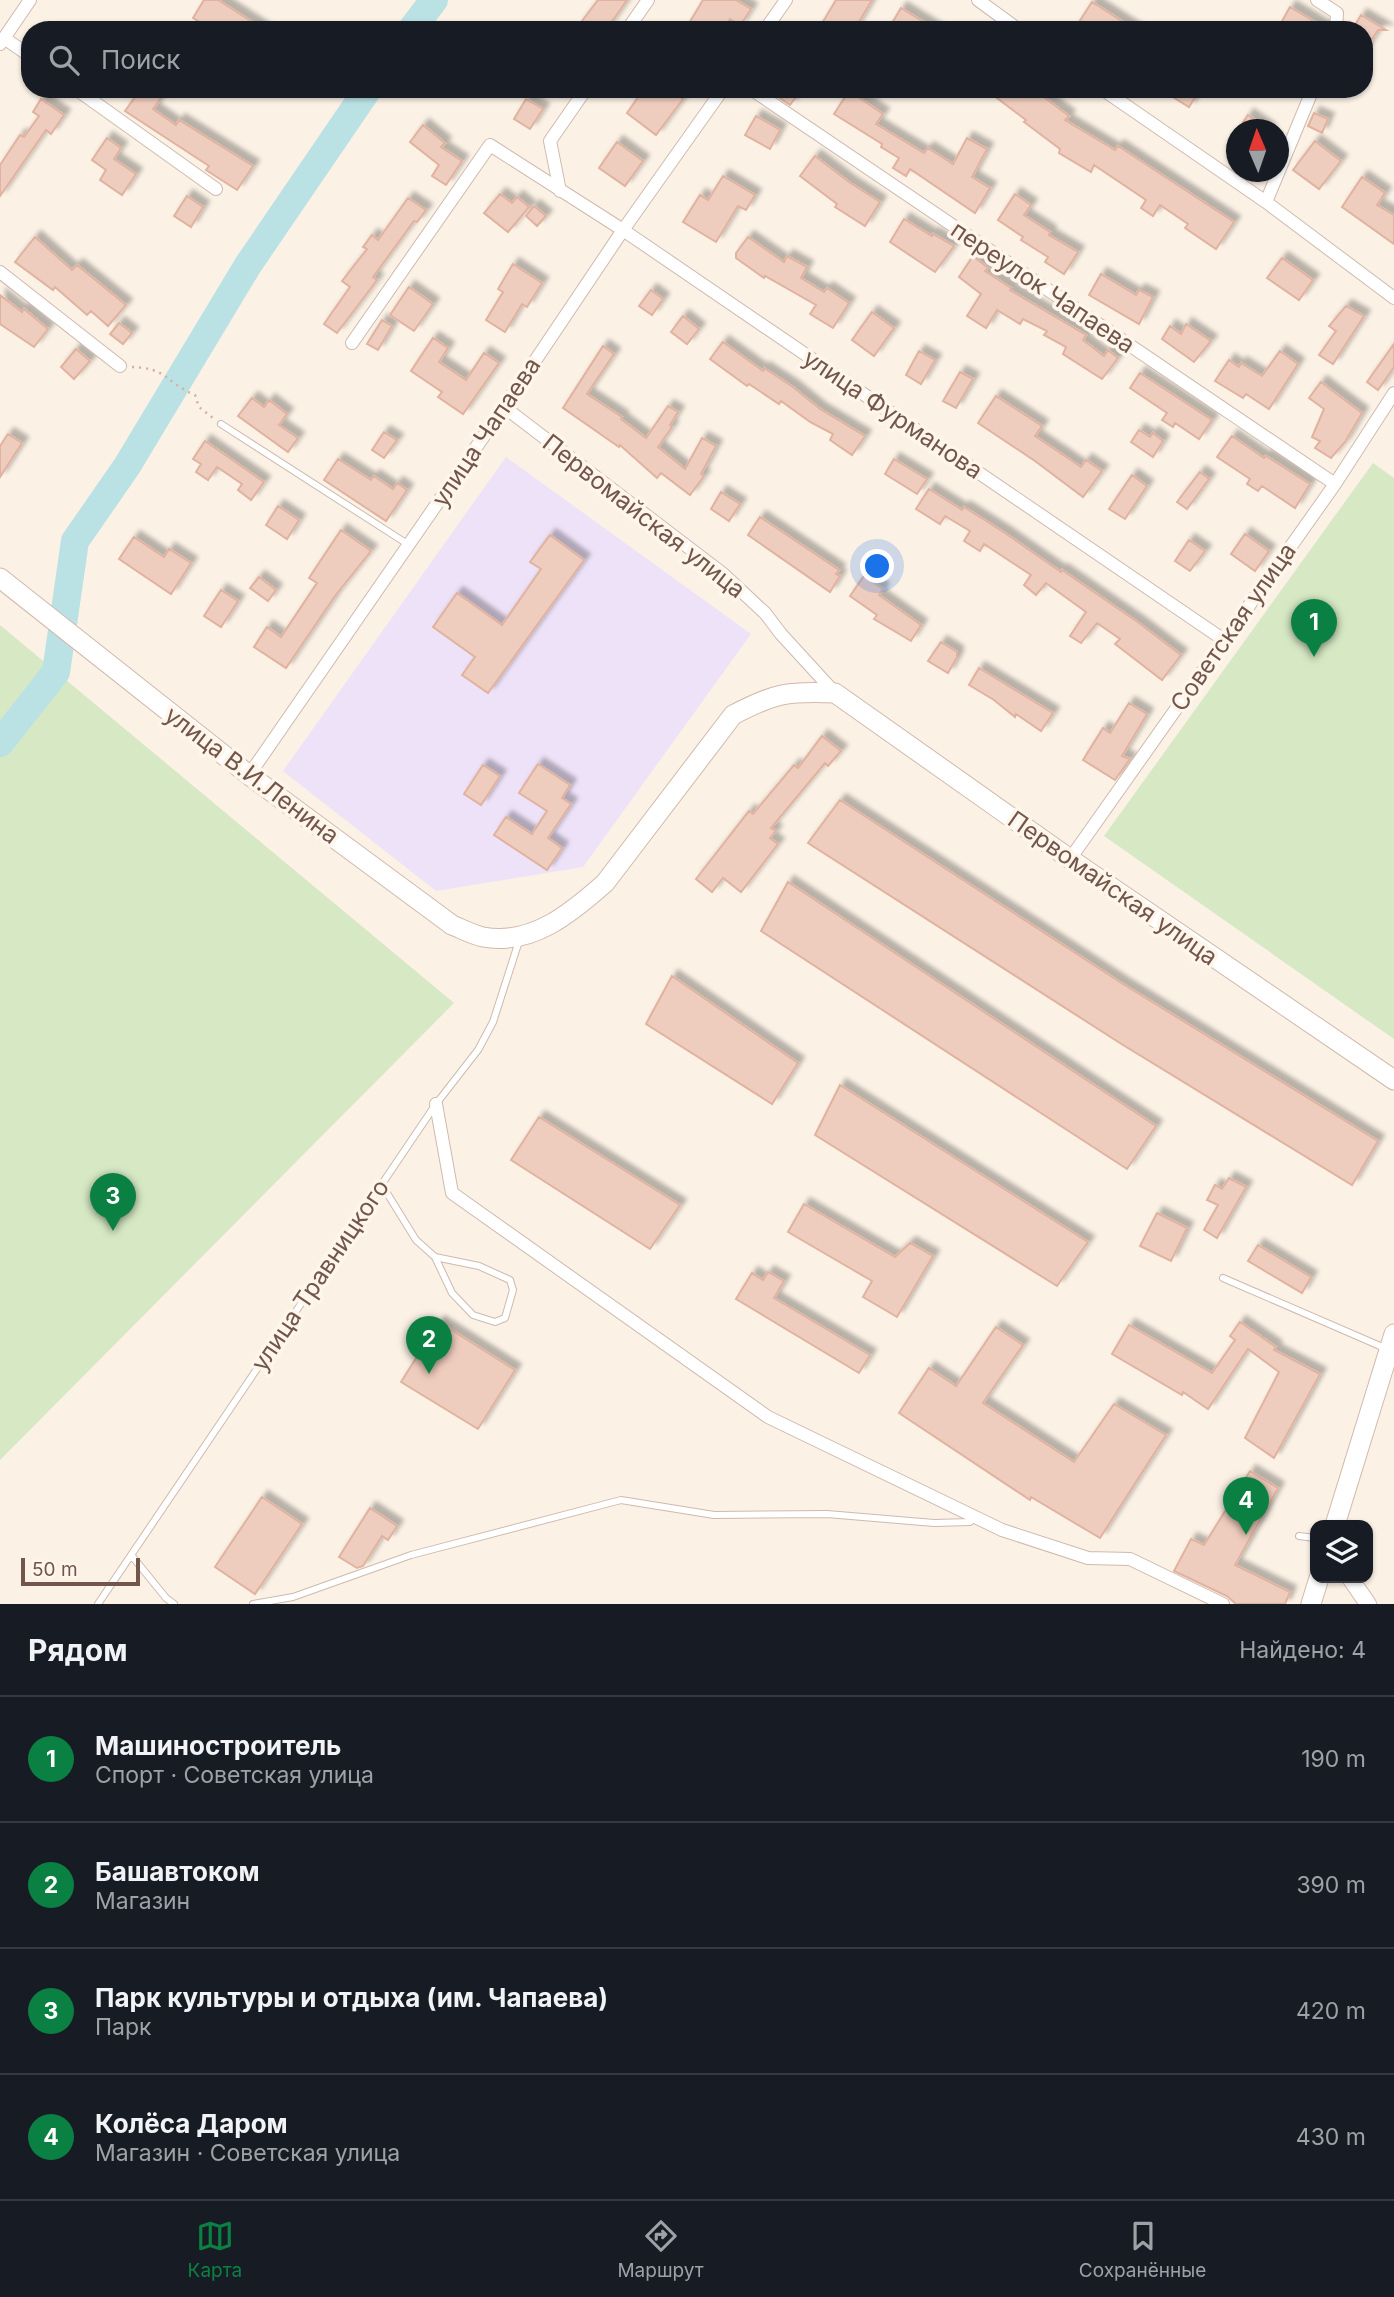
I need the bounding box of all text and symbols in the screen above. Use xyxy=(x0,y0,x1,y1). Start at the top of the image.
search box xyxy=(21,21,1373,98)
icon: search xyxy=(45,41,83,79)
text: Поиск xyxy=(101,44,180,75)
north arrow xyxy=(1226,119,1289,182)
street label: переулок Чапаева xyxy=(946,215,1140,359)
street label: улица Фурманова xyxy=(798,343,988,485)
street label: улица Чапаева xyxy=(425,352,547,512)
street label: Первомайская улица xyxy=(537,428,751,604)
street label: Советская улица xyxy=(1164,537,1302,717)
your location xyxy=(860,549,894,583)
pin: 1 xyxy=(1291,599,1337,657)
street label: улица В.И.Ленина xyxy=(159,700,345,850)
street label: Первомайская улица xyxy=(1003,805,1223,971)
pin: 3 xyxy=(90,1173,136,1231)
street label: улица Травницкого xyxy=(245,1174,395,1376)
pin: 2 xyxy=(406,1316,452,1374)
pin: 4 xyxy=(1223,1477,1269,1535)
map controls xyxy=(1310,1520,1373,1583)
button: layers xyxy=(1310,1520,1373,1583)
scale bar xyxy=(21,1555,140,1587)
text: 50 m xyxy=(32,1558,78,1581)
text: Рядом xyxy=(28,1632,128,1668)
text: Найдено: 4 xyxy=(1239,1636,1366,1664)
text: Машиностроитель xyxy=(95,1730,341,1761)
text: 1 xyxy=(46,1745,56,1773)
text: 190 m xyxy=(1301,1745,1366,1773)
text: Спорт · Советская улица xyxy=(95,1761,374,1789)
text: Башавтоком xyxy=(95,1856,260,1887)
text: 2 xyxy=(44,1871,58,1899)
text: 390 m xyxy=(1296,1871,1366,1899)
text: Магазин xyxy=(95,1887,190,1915)
text: Парк культуры и отдыха (им. Чапаева) xyxy=(95,1982,608,2013)
text: 3 xyxy=(44,1997,58,2025)
text: 420 m xyxy=(1296,1997,1366,2025)
text: Парк xyxy=(95,2013,152,2041)
text: Колёса Даром xyxy=(95,2108,288,2139)
text: 4 xyxy=(43,2123,59,2151)
text: 430 m xyxy=(1296,2123,1366,2151)
text: Магазин · Советская улица xyxy=(95,2139,400,2167)
tab: Карта xyxy=(188,2217,242,2282)
tab: Маршрут xyxy=(617,2217,704,2282)
tab: Сохранённые xyxy=(1079,2217,1206,2282)

